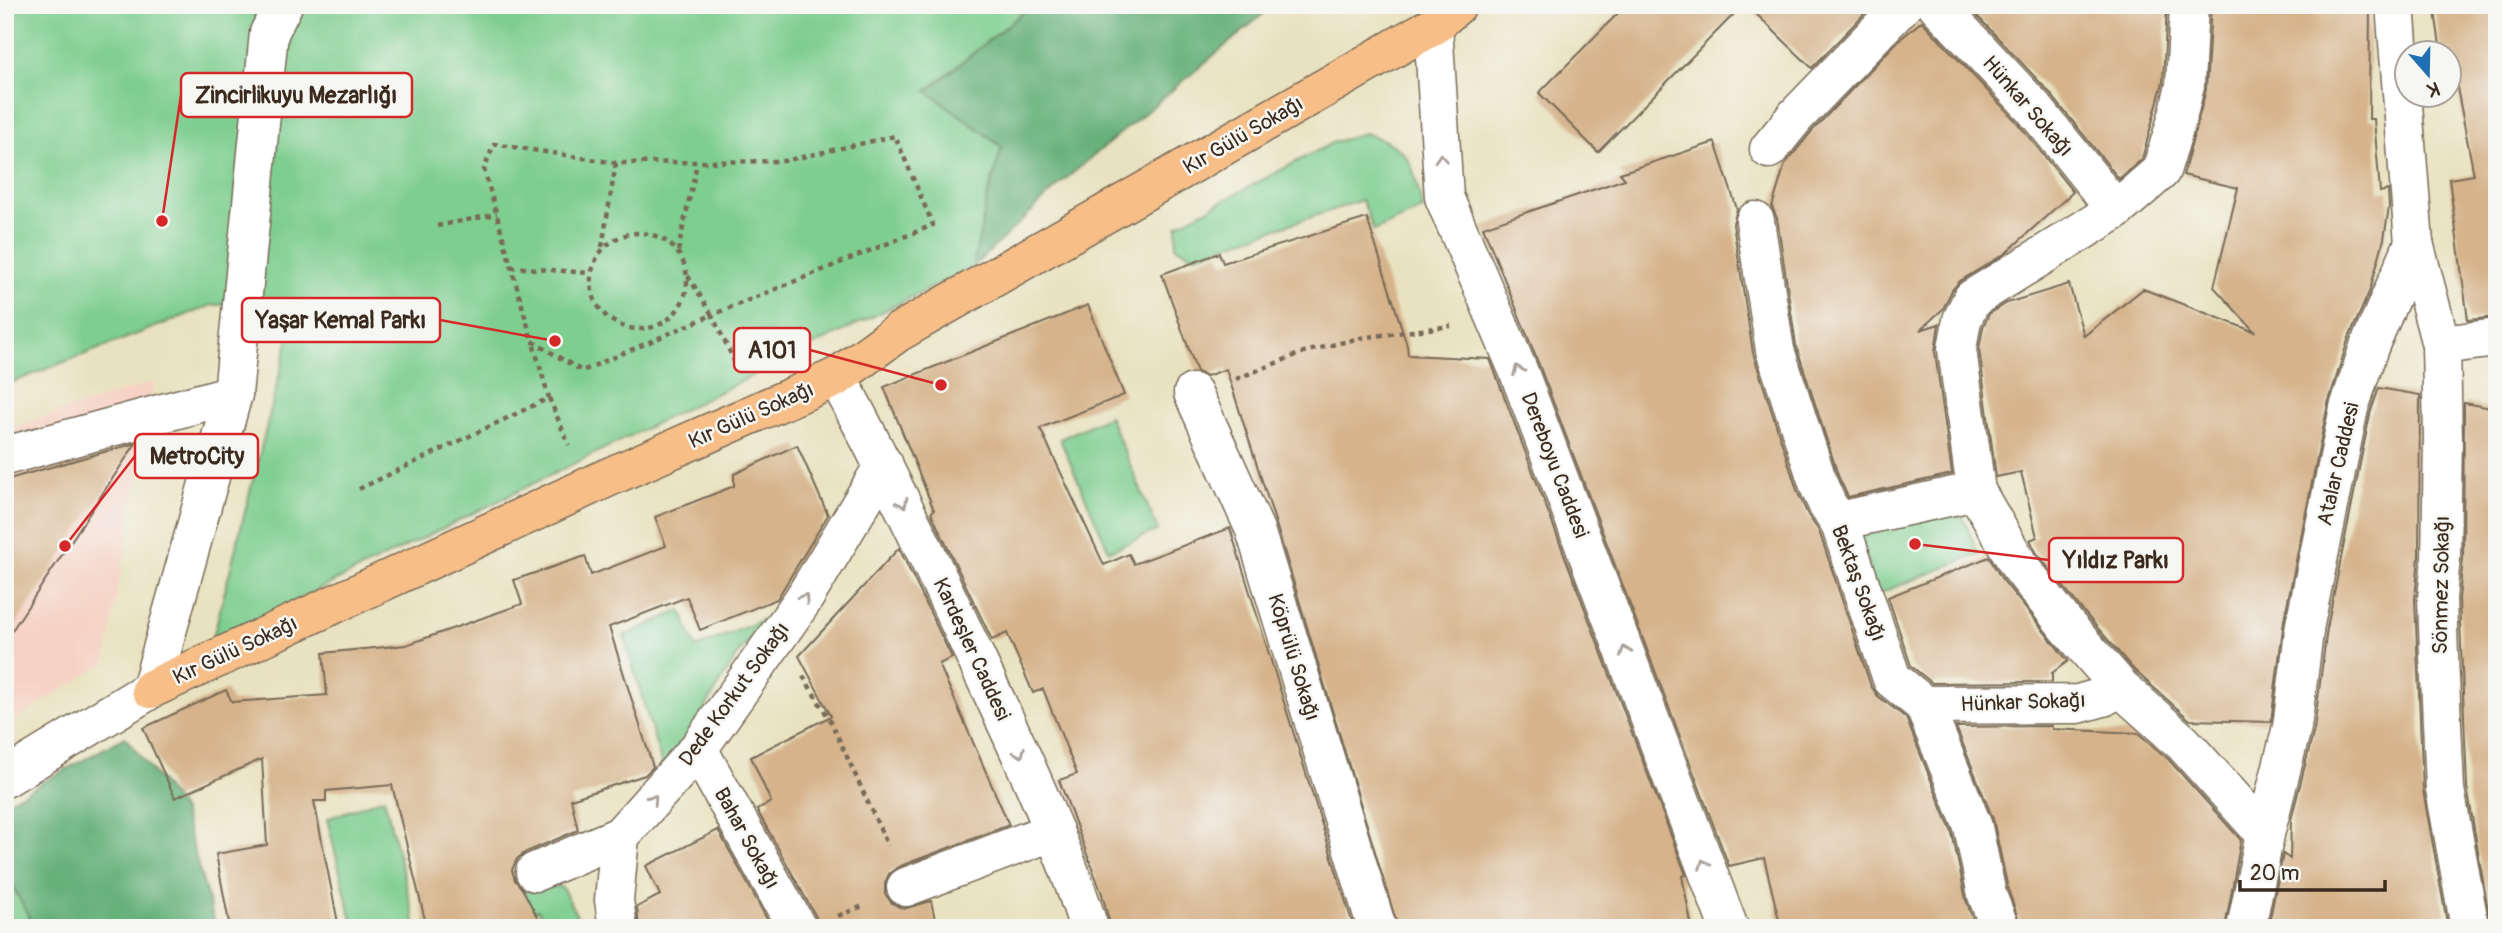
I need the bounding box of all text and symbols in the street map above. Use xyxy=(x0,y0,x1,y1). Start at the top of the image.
north arrow xyxy=(2394,38,2464,108)
street label: Hünkar Sokağı xyxy=(1976,50,2079,162)
callout: Zincirlikuyu Mezarlığı xyxy=(181,73,412,117)
text: K xyxy=(2423,76,2443,102)
text: Zincirlikuyu Mezarlığı xyxy=(195,81,397,110)
street label: Kır Gülü Sokağı xyxy=(1178,90,1308,181)
one-way arrow xyxy=(1434,152,1449,163)
callout: Yaşar Kemal Parkı xyxy=(242,298,440,342)
text: Yaşar Kemal Parkı xyxy=(255,306,426,335)
callout: A101 xyxy=(734,328,810,372)
text: A101 xyxy=(748,336,796,365)
one-way arrow xyxy=(1512,364,1526,377)
street label: Kır Gülü Sokağı xyxy=(684,376,818,455)
street label: Dereboyu Caddesi xyxy=(1514,389,1595,542)
street label: Atalar Caddesi xyxy=(2311,400,2366,528)
callout: MetroCity xyxy=(135,434,258,478)
text: MetroCity xyxy=(150,442,244,471)
one-way arrow xyxy=(894,496,908,508)
street label: Sönmez Sokağı xyxy=(2427,515,2456,655)
street label: Bektaş Sokağı xyxy=(1825,521,1892,645)
callout: Yıldız Parkı xyxy=(2049,538,2183,582)
text: Yıldız Parkı xyxy=(2062,546,2169,575)
street label: Kardeşler Caddesi xyxy=(927,574,1016,725)
street label: Köprülü Sokağı xyxy=(1261,590,1326,724)
one-way arrow xyxy=(795,592,808,605)
street label: Kır Gülü Sokağı xyxy=(169,610,302,691)
street label: Dede Korkut Sokağı xyxy=(673,617,796,772)
one-way arrow xyxy=(1619,646,1633,658)
street label: Hünkar Sokağı xyxy=(1960,687,2086,718)
one-way arrow xyxy=(1012,746,1026,758)
street label: Bahar Sokağı xyxy=(708,783,786,894)
one-way arrow xyxy=(645,794,657,807)
scale bar xyxy=(2240,849,2385,893)
one-way arrow xyxy=(1699,859,1713,871)
text: 20 m xyxy=(2250,860,2299,887)

